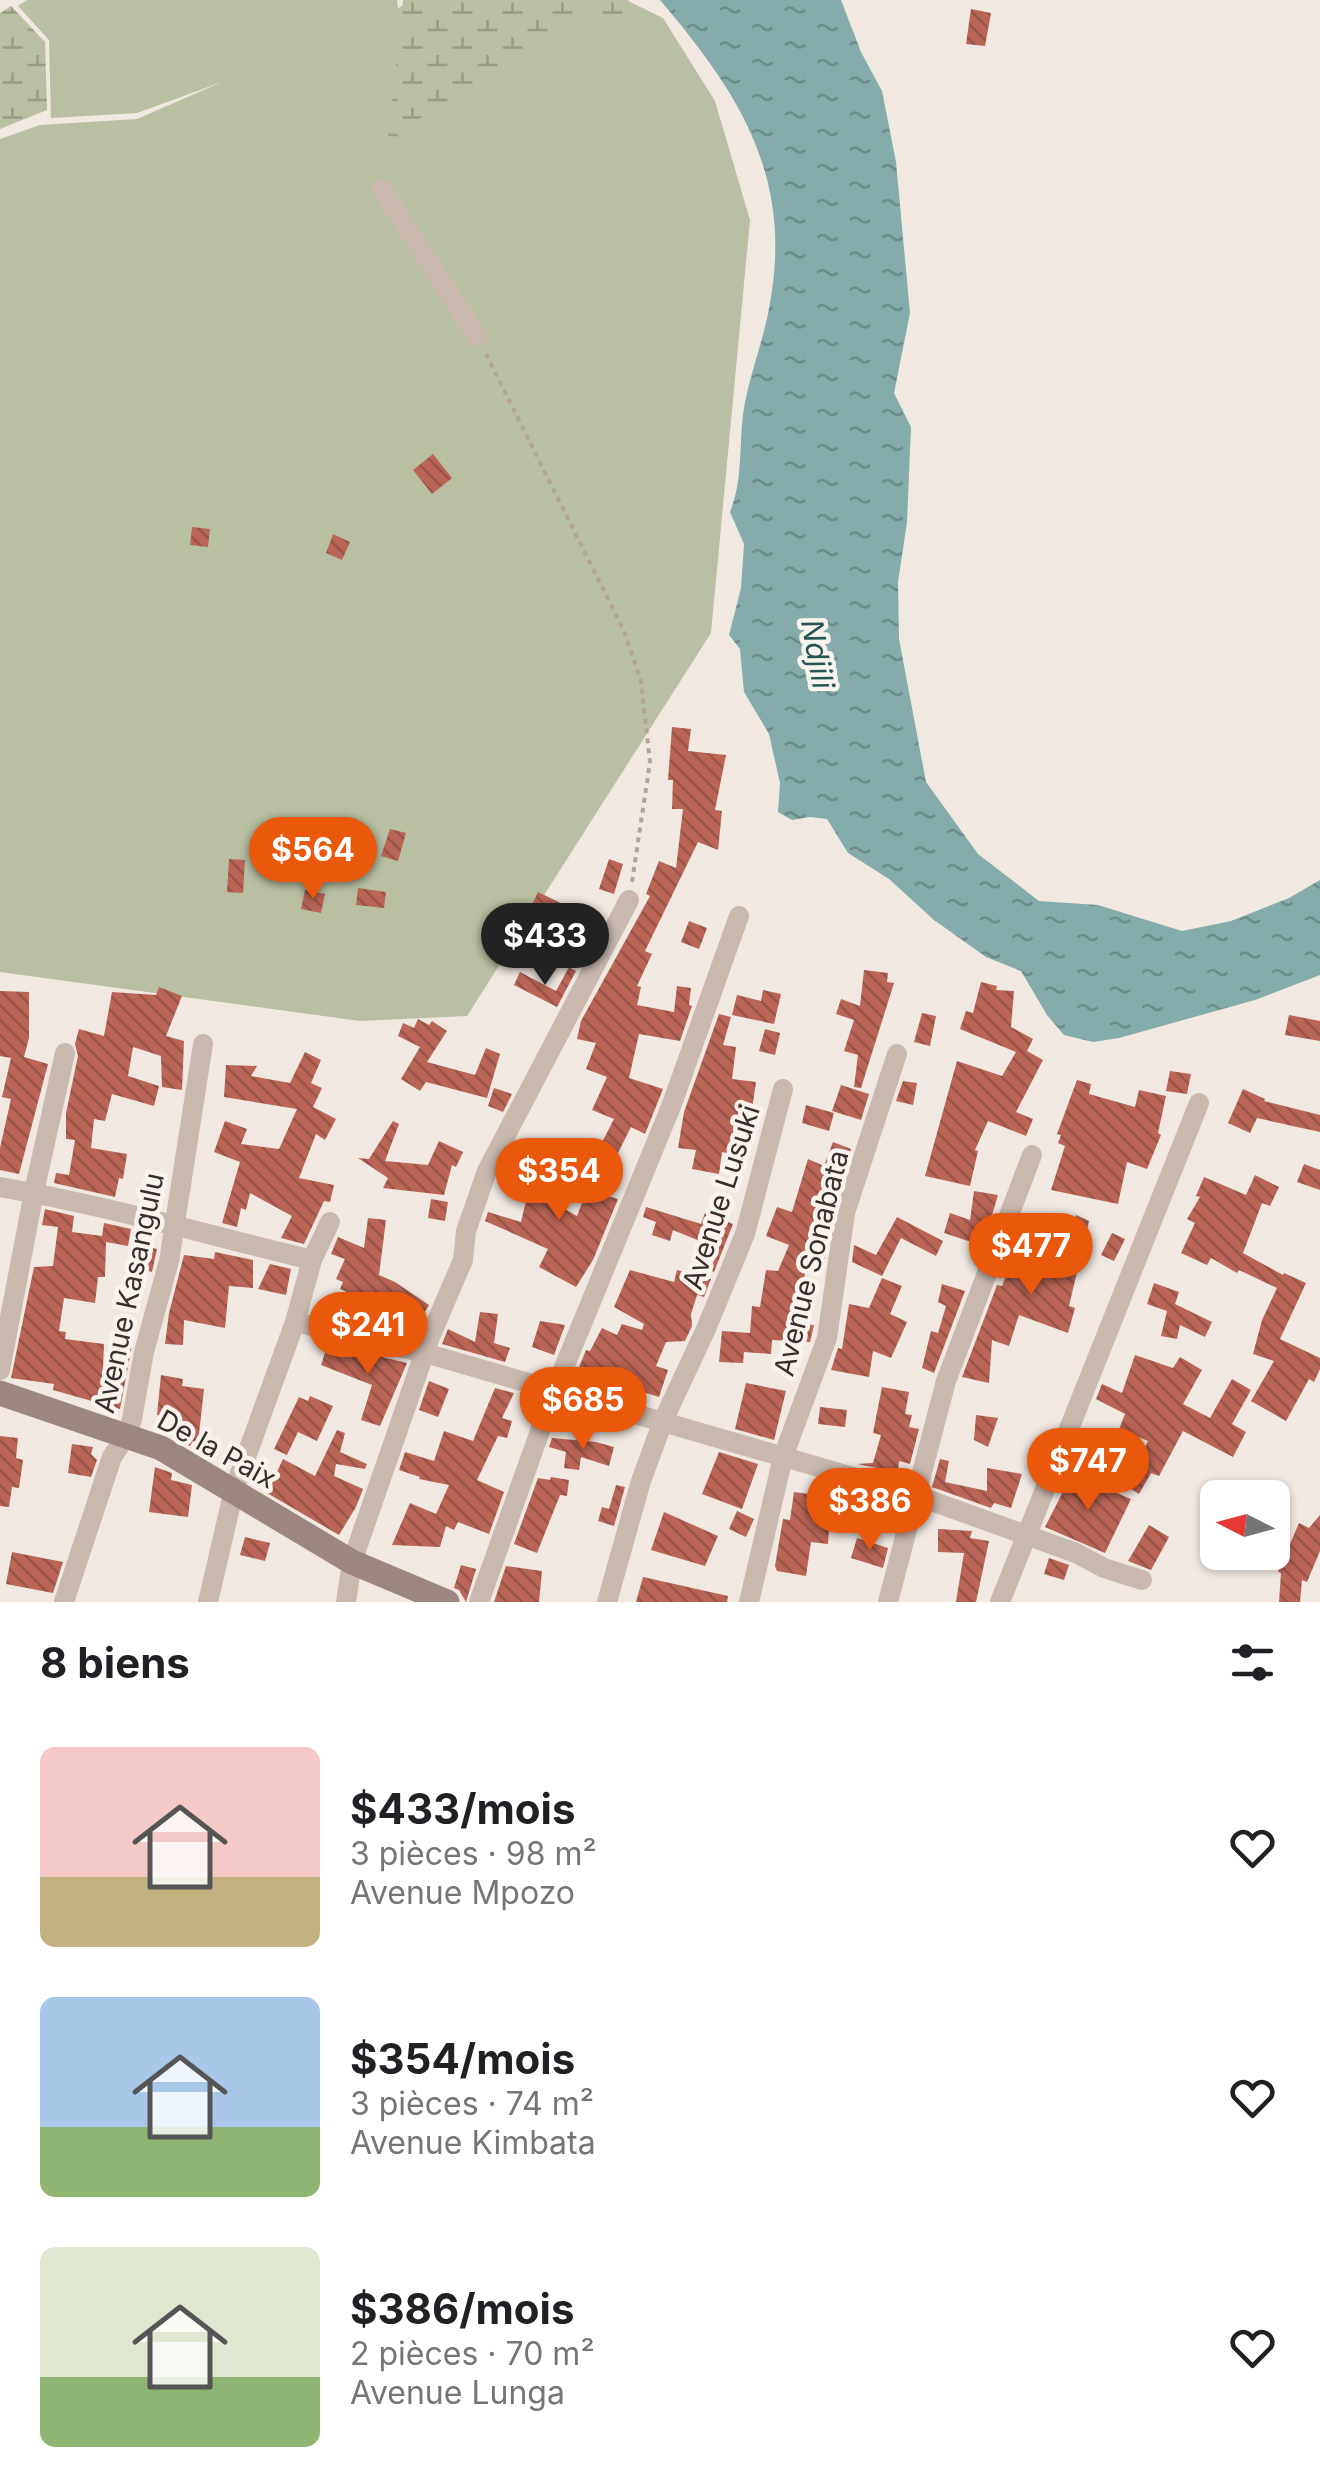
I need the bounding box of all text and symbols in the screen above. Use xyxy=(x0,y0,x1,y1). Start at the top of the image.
water label: Ndjili xyxy=(794,616,842,692)
pin: $564 xyxy=(254,817,372,902)
text: $564 xyxy=(271,830,355,869)
pin: $433 xyxy=(486,903,604,988)
text: $433 xyxy=(503,916,587,955)
street label: Avenue Lusuki xyxy=(675,1100,767,1294)
pin: $354 xyxy=(500,1138,618,1223)
street label: Avenue Sonabata xyxy=(767,1147,855,1379)
text: $354 xyxy=(517,1151,601,1190)
street label: Avenue Kasangulu xyxy=(87,1170,171,1416)
pin: $477 xyxy=(972,1213,1090,1298)
text: $477 xyxy=(991,1226,1071,1265)
pin: $241 xyxy=(309,1292,427,1377)
text: $241 xyxy=(331,1305,405,1344)
pin: $685 xyxy=(524,1367,642,1452)
text: $685 xyxy=(541,1380,625,1419)
street label: De la Paix xyxy=(152,1403,282,1495)
pin: $747 xyxy=(1029,1428,1147,1513)
text: $747 xyxy=(1049,1441,1127,1480)
pin: $386 xyxy=(811,1468,929,1553)
north arrow xyxy=(1200,1480,1290,1570)
map controls xyxy=(1200,1480,1290,1570)
text: $386 xyxy=(828,1481,912,1520)
icon: filters xyxy=(1225,1635,1280,1690)
text: 8 biens xyxy=(40,1637,190,1688)
text: $433/mois xyxy=(350,1783,575,1834)
icon: home xyxy=(120,1787,240,1907)
icon: heart xyxy=(1225,1820,1280,1875)
text: 3 pièces · 98 m² xyxy=(350,1834,597,1873)
text: Avenue Mpozo xyxy=(350,1873,575,1912)
text: $354/mois xyxy=(350,2033,575,2084)
icon: home xyxy=(120,2037,240,2157)
icon: heart xyxy=(1225,2070,1280,2125)
text: 3 pièces · 74 m² xyxy=(350,2084,594,2123)
text: Avenue Kimbata xyxy=(350,2123,596,2162)
text: $386/mois xyxy=(350,2283,575,2334)
icon: home xyxy=(120,2287,240,2407)
icon: heart xyxy=(1225,2320,1280,2375)
text: 2 pièces · 70 m² xyxy=(350,2334,595,2373)
text: Avenue Lunga xyxy=(350,2373,565,2412)

